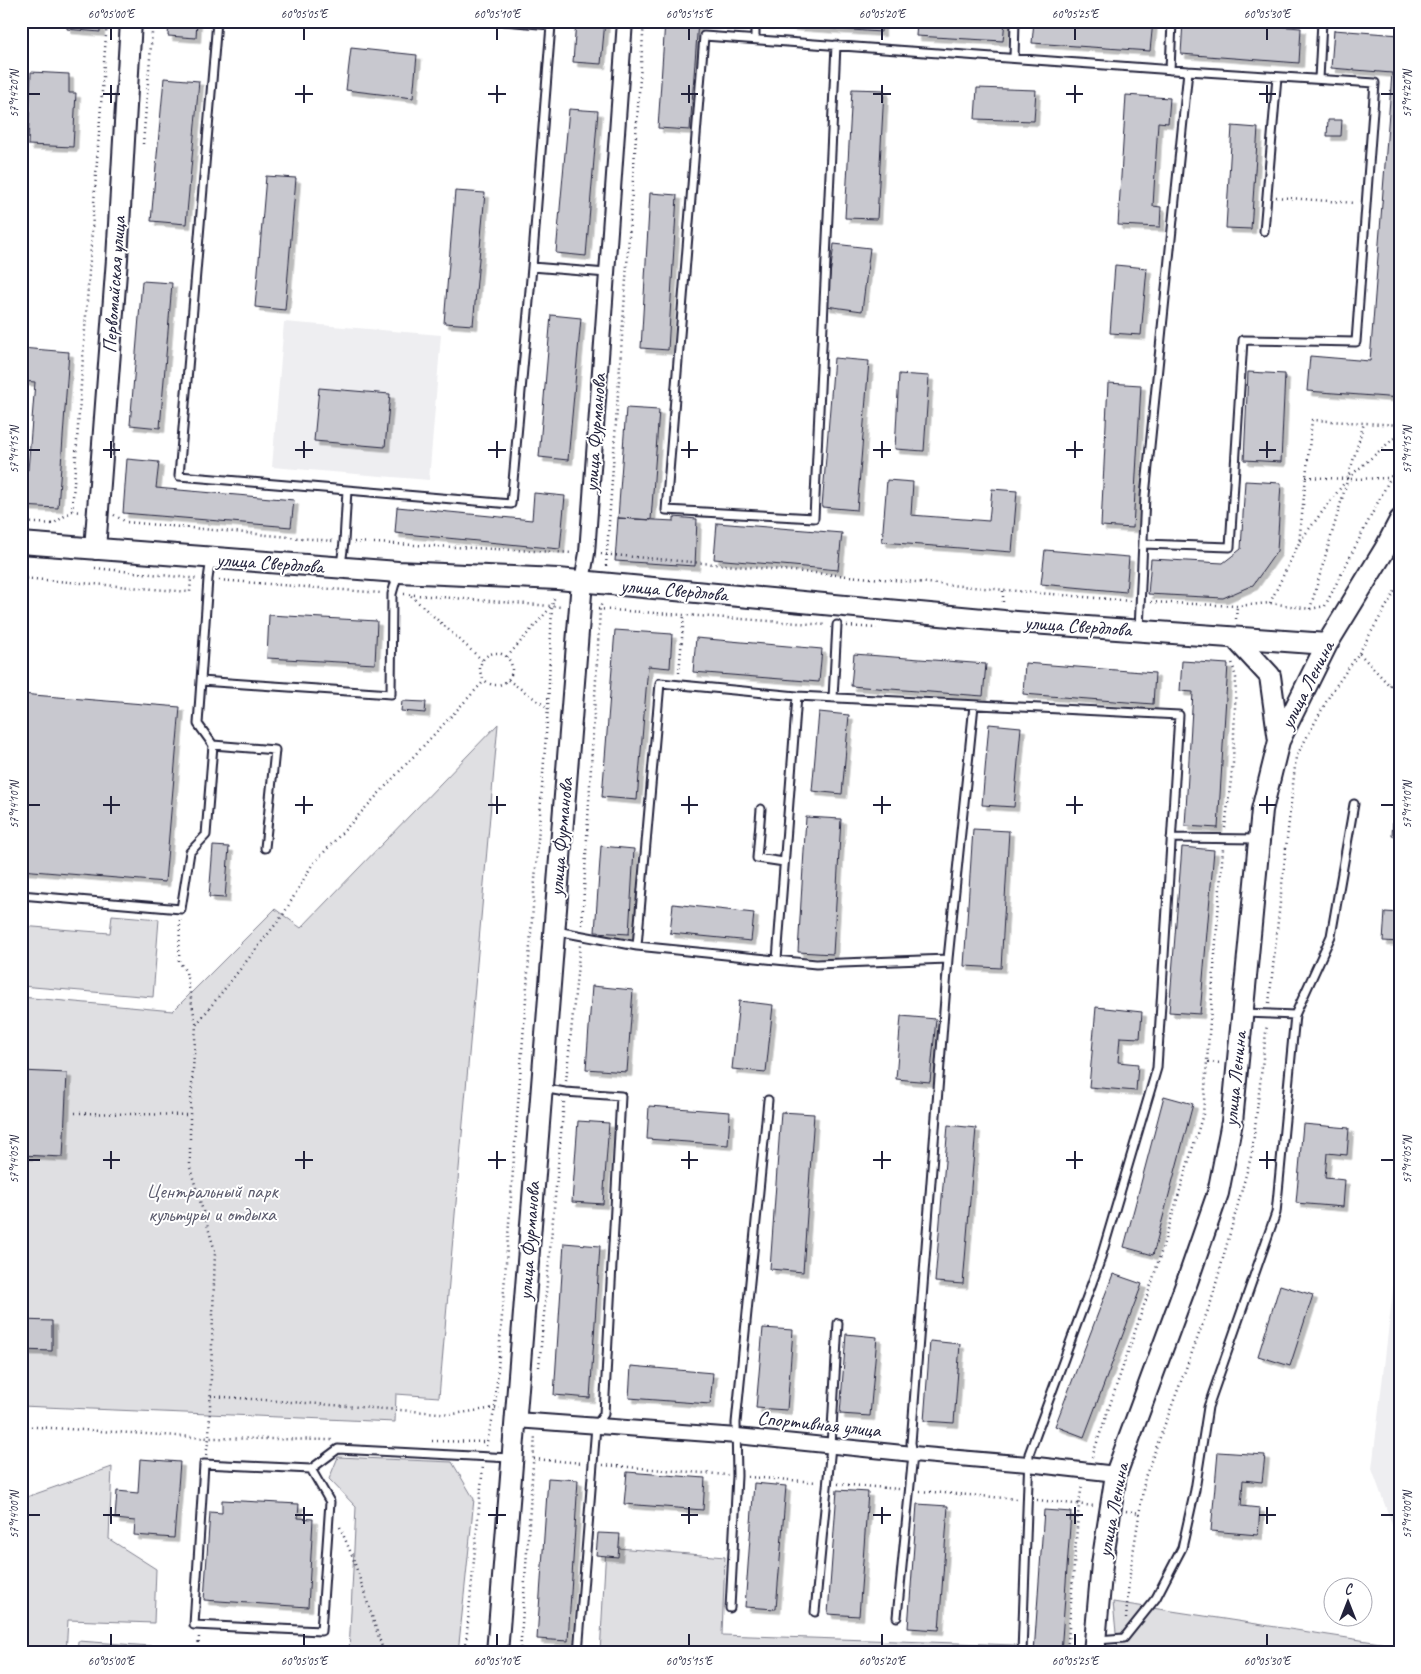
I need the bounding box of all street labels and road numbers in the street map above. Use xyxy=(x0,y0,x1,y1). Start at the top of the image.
street label: Первомайская улица xyxy=(97,214,131,354)
street label: улица Фурманова xyxy=(578,372,612,494)
street label: улица Свердлова xyxy=(215,547,326,579)
street label: улица Свердлова xyxy=(619,573,730,607)
street label: улица Свердлова xyxy=(1023,610,1134,642)
street label: улица Ленина xyxy=(1274,635,1341,734)
street label: улица Фурманова xyxy=(543,776,579,898)
street label: улица Ленина xyxy=(1217,1029,1253,1129)
street label: улица Фурманова xyxy=(512,1180,546,1302)
street label: Спортивная улица xyxy=(756,1405,883,1443)
street label: улица Ленина xyxy=(1091,1459,1135,1560)

